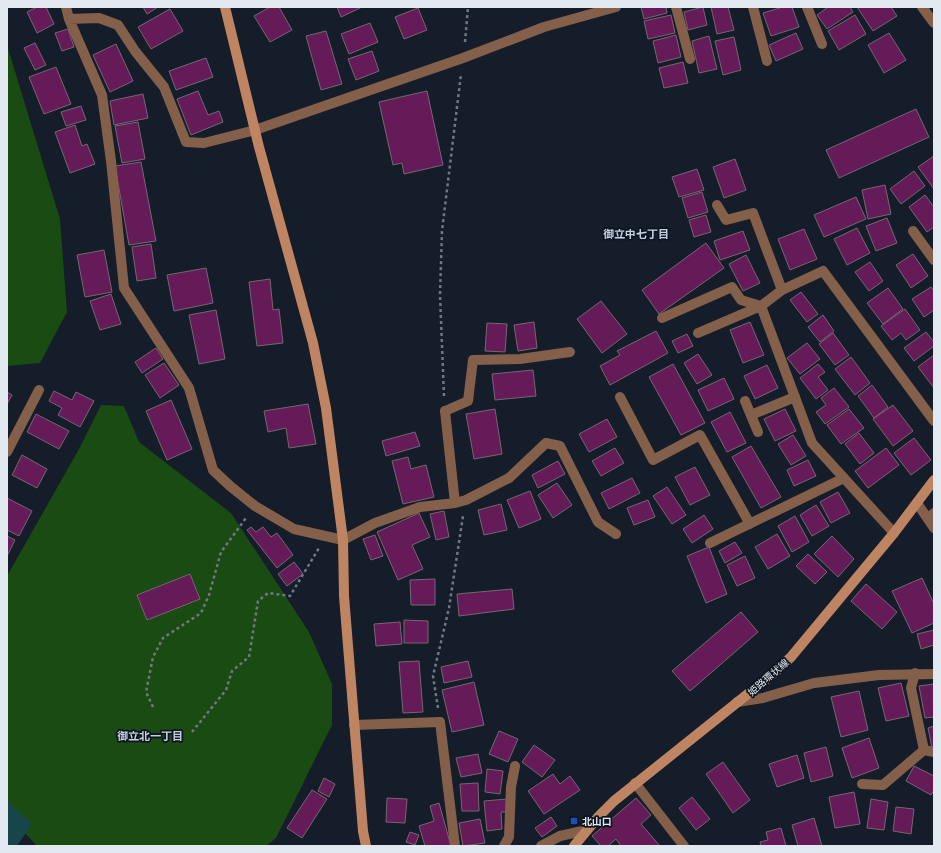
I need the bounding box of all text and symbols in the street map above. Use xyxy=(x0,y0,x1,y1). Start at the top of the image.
district label: 御立中七丁目 xyxy=(603,227,669,241)
street label: 姫路環状線 xyxy=(745,656,791,699)
district label: 御立北一丁目 xyxy=(117,729,183,743)
place label: 北山口 xyxy=(582,815,612,828)
marker: 北山口 xyxy=(569,816,579,826)

